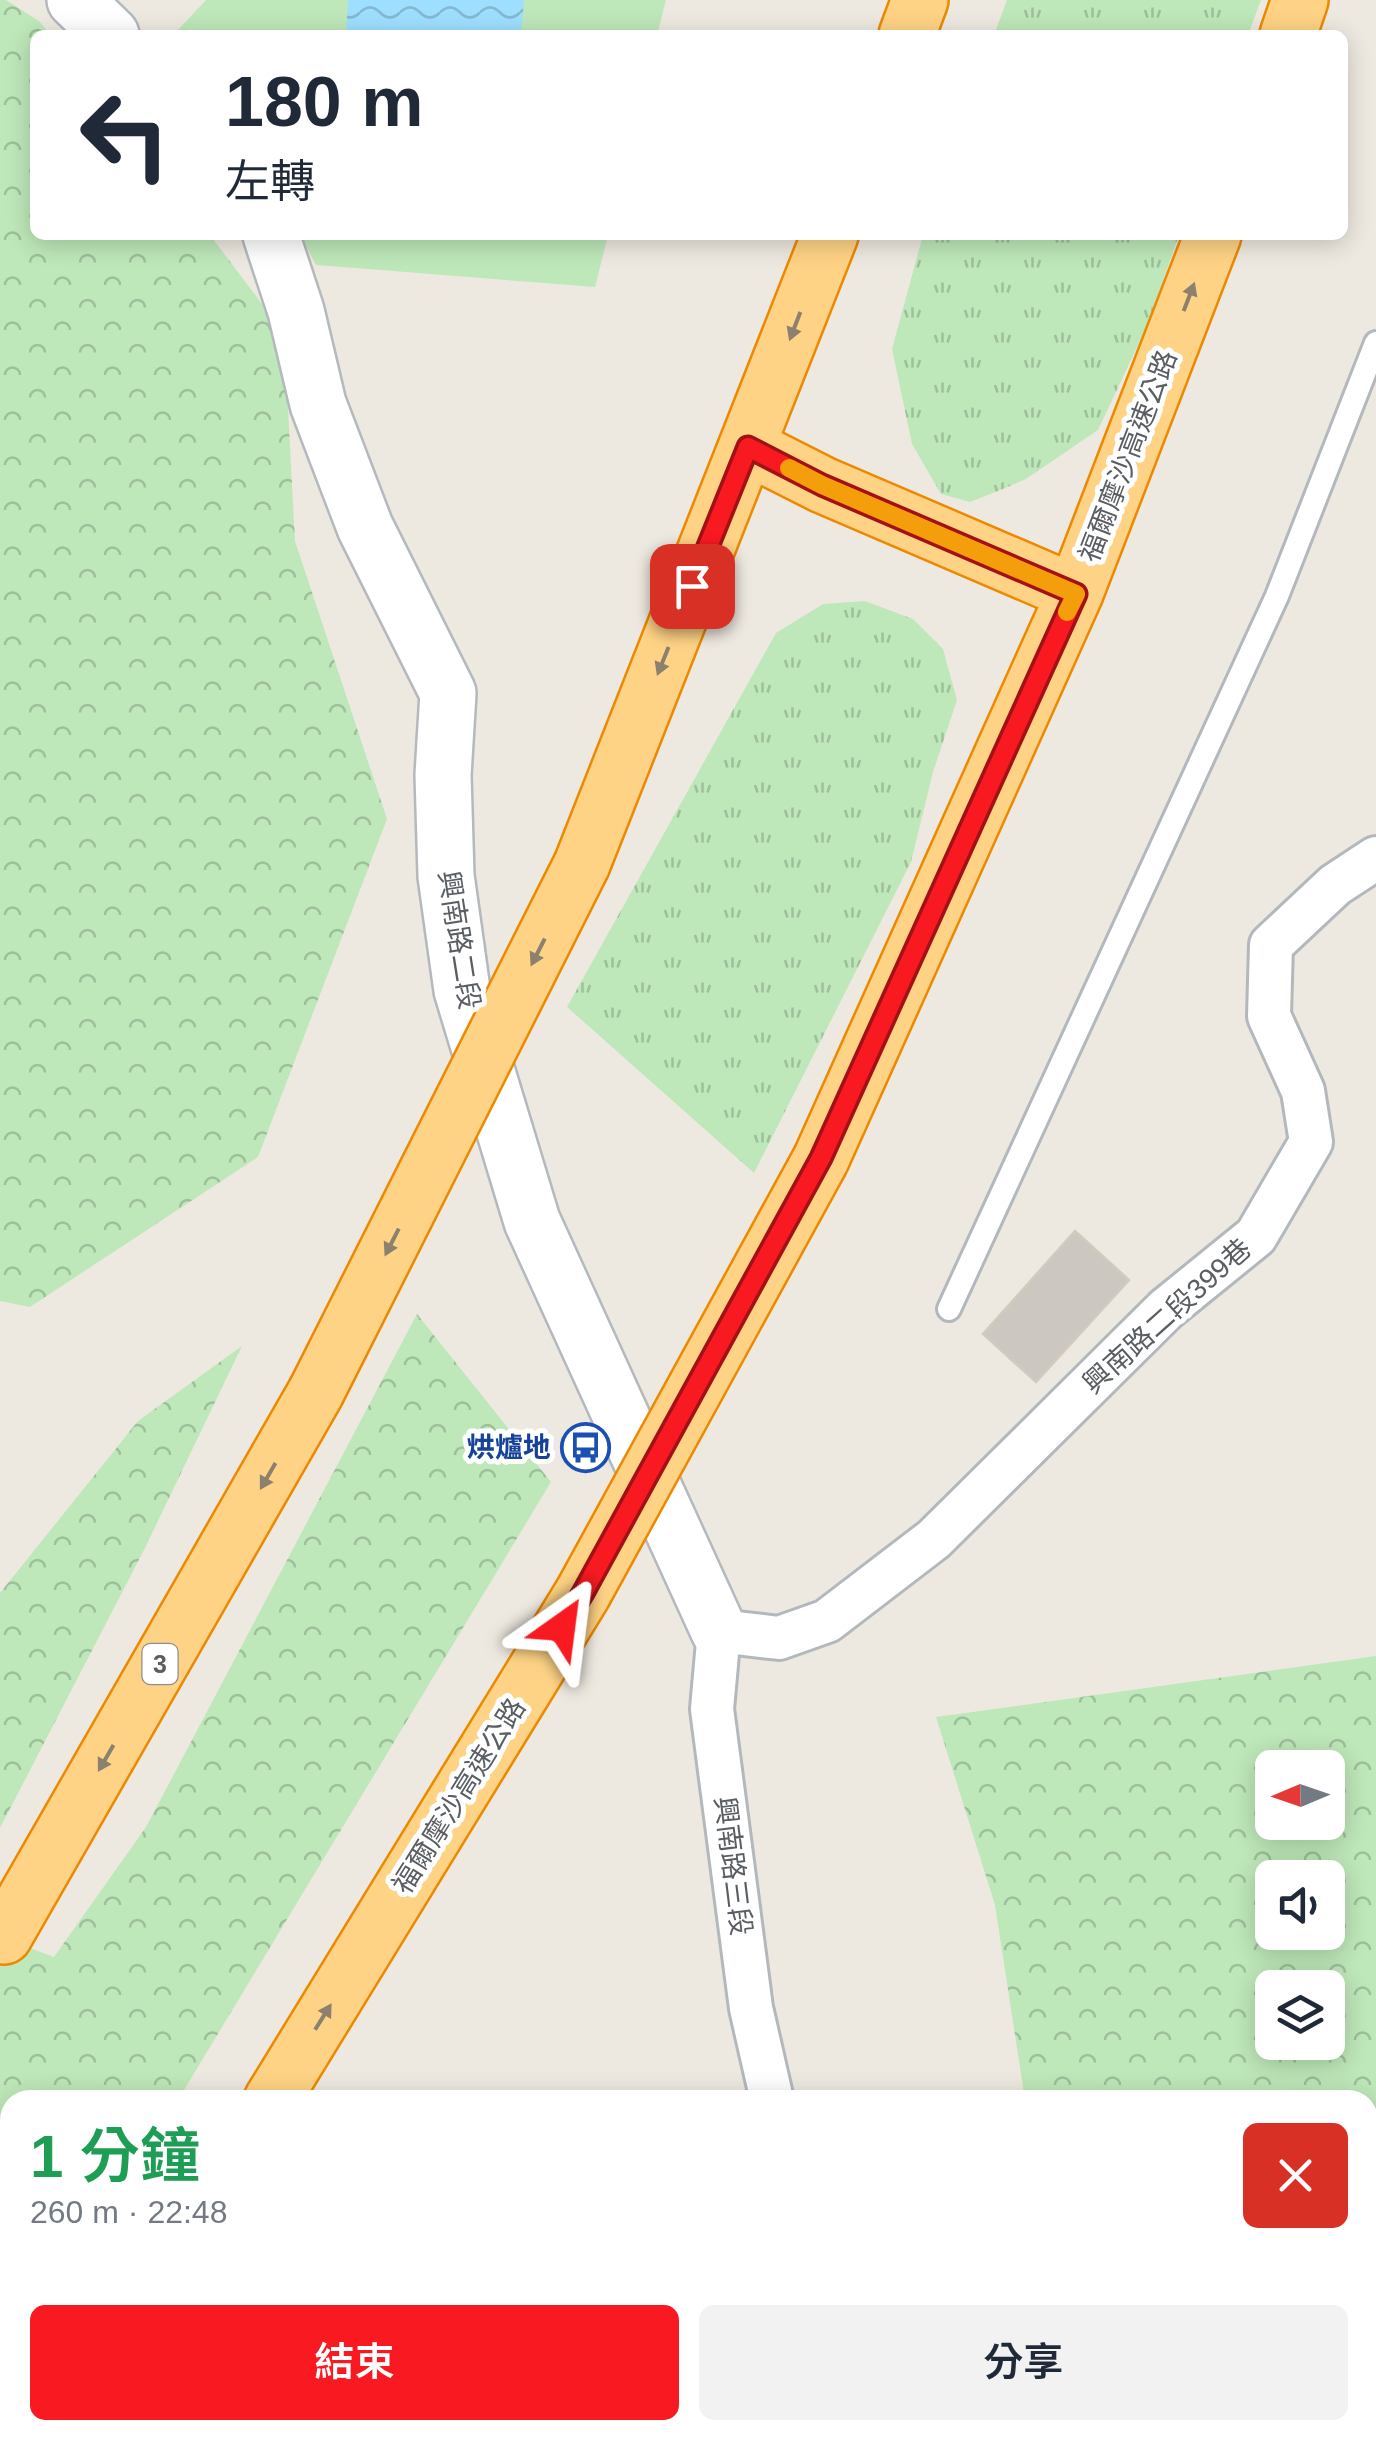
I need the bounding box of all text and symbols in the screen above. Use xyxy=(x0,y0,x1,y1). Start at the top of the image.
text: 180 m xyxy=(225,63,423,141)
icon: left xyxy=(60,70,190,200)
text: 左轉 xyxy=(225,156,315,207)
one-way arrow xyxy=(1182,281,1197,311)
one-way arrow xyxy=(786,311,802,341)
street label: 福爾摩沙高速公路 xyxy=(1073,346,1183,566)
pin xyxy=(650,544,735,629)
icon: arrive xyxy=(665,559,720,614)
one-way arrow xyxy=(654,646,670,676)
street label: 興南路二段 xyxy=(433,868,485,1012)
one-way arrow xyxy=(530,937,547,966)
one-way arrow xyxy=(384,1227,401,1256)
street label: 興南路二段399巷 xyxy=(1077,1233,1257,1399)
bus stop icon: 烘爐地 xyxy=(560,1421,612,1473)
place label: 烘爐地 xyxy=(467,1432,551,1463)
one-way arrow xyxy=(260,1462,277,1490)
position arrow xyxy=(510,1575,614,1679)
road number: 3 xyxy=(142,1644,178,1684)
street label: 福爾摩沙高速公路 xyxy=(387,1693,531,1899)
one-way arrow xyxy=(98,1744,116,1772)
north arrow xyxy=(1255,1750,1345,1840)
map controls xyxy=(1255,1750,1345,2060)
street label: 興南路三段 xyxy=(709,1795,757,1937)
button: sound xyxy=(1255,1860,1345,1950)
button: layers xyxy=(1255,1970,1345,2060)
one-way arrow xyxy=(314,2003,331,2031)
text: 1 分鐘 xyxy=(30,2123,200,2190)
button: close xyxy=(1243,2123,1348,2228)
text: 260 m · 22:48 xyxy=(30,2194,227,2230)
button: 結束 xyxy=(30,2305,679,2420)
button: 分享 xyxy=(699,2305,1348,2420)

